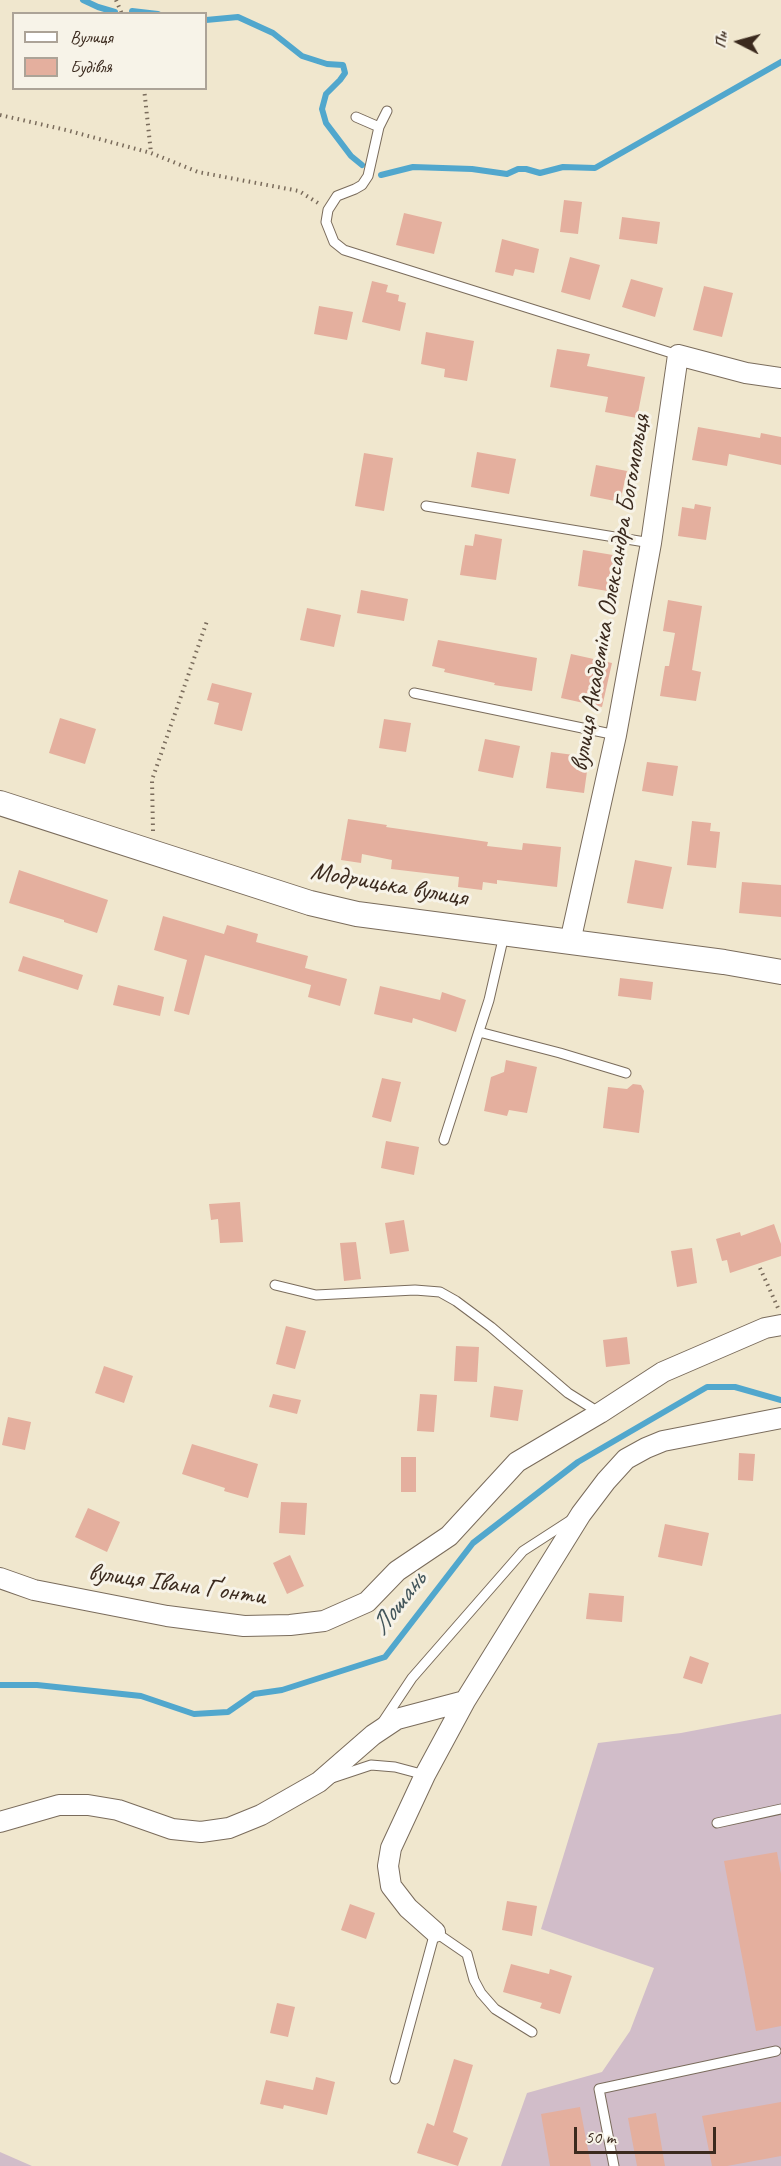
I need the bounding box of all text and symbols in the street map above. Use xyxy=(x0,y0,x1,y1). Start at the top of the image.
legend xyxy=(12,12,207,90)
north arrow xyxy=(709,12,769,72)
text: Вулиця xyxy=(70,26,113,48)
text: Пн xyxy=(710,31,732,49)
text: Будівля xyxy=(70,56,112,78)
street label: вулиця Академіка Олександра Богомольця xyxy=(564,412,658,774)
street label: Модрицька вулиця xyxy=(308,856,470,914)
street label: вулиця Івана Ґонти xyxy=(86,1557,268,1613)
water label: Лошань xyxy=(364,1566,434,1642)
scale bar xyxy=(577,2115,720,2153)
text: 50 m xyxy=(585,2126,616,2148)

